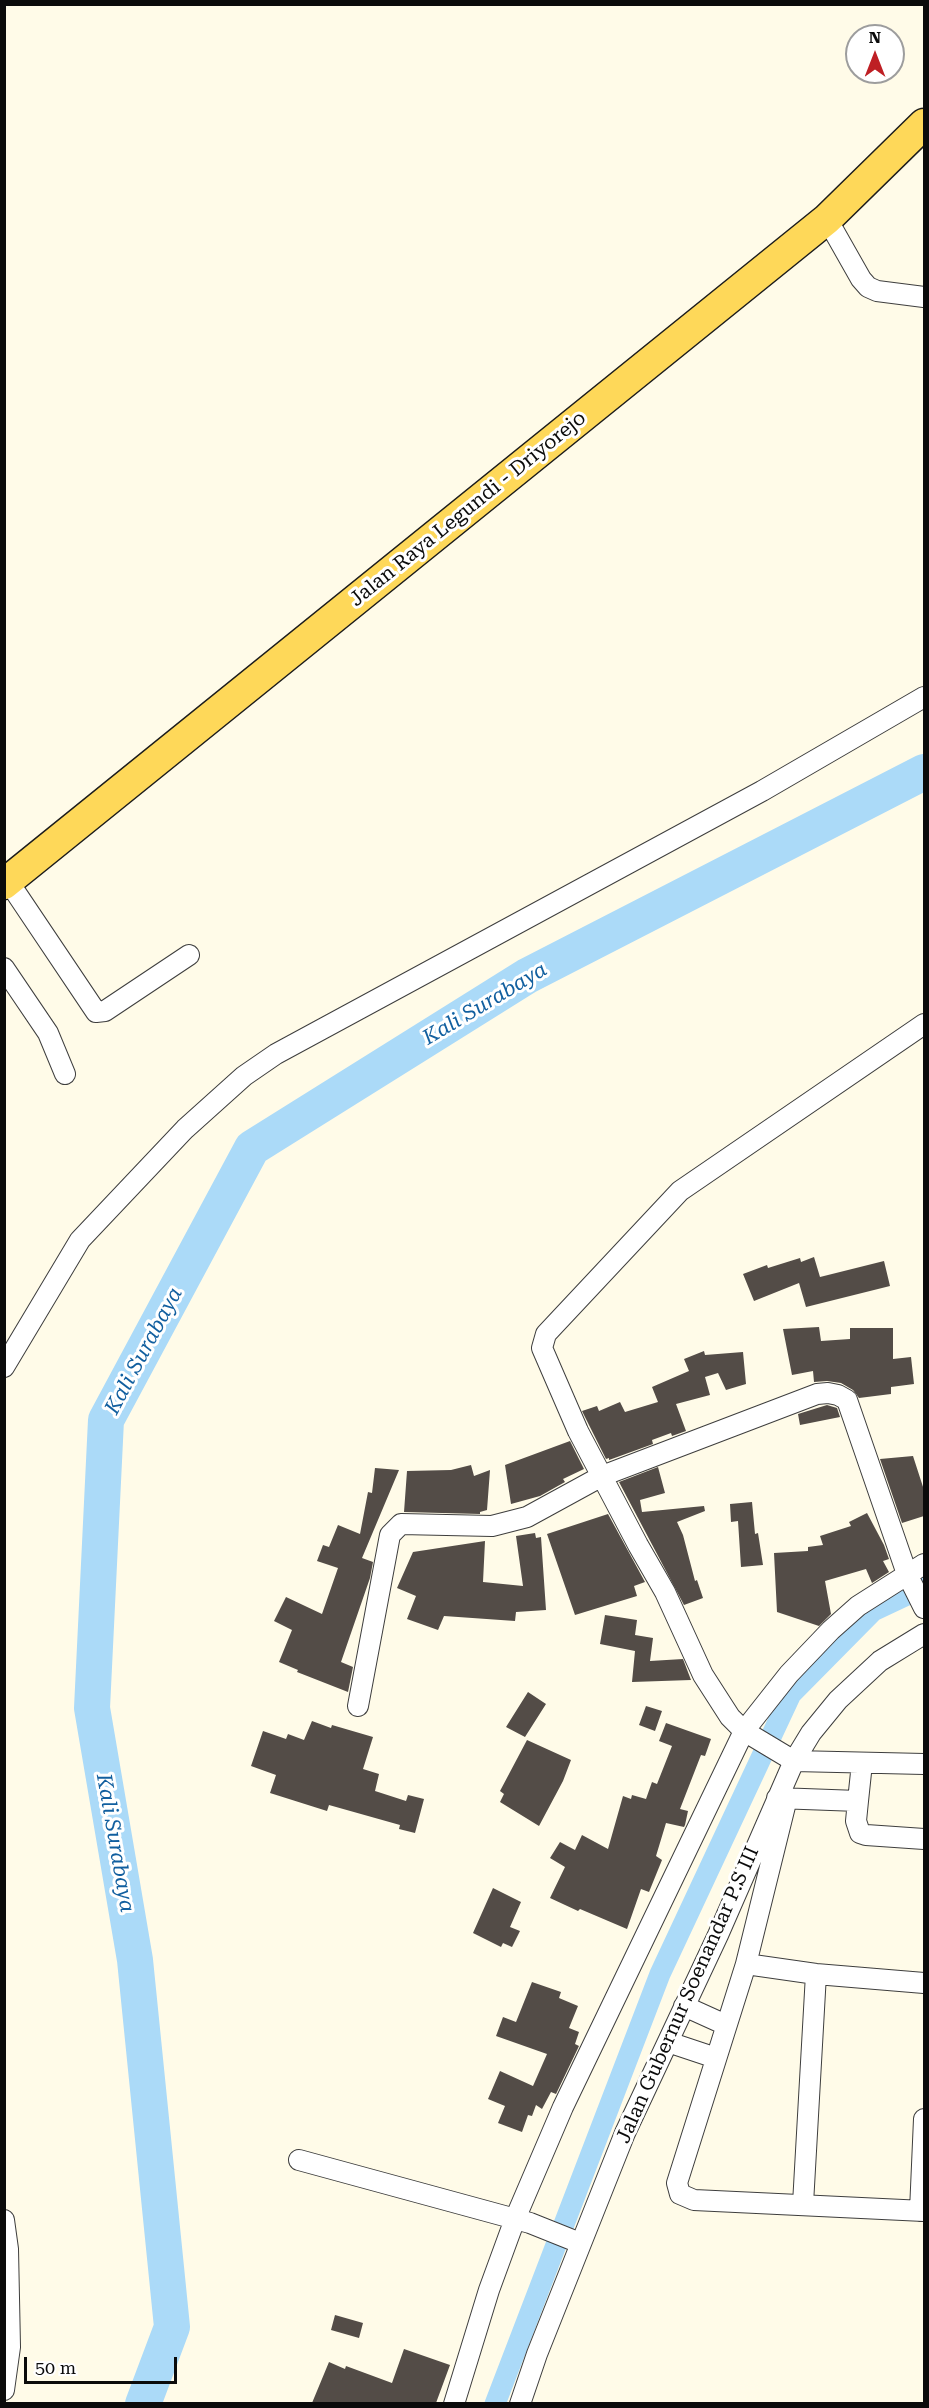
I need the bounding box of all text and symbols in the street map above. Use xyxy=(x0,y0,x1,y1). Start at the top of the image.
north arrow xyxy=(845,24,905,84)
text: N xyxy=(869,28,881,47)
street label: Jalan Raya Legundi - Driyorejo xyxy=(345,406,591,612)
water label: Kali Surabaya xyxy=(418,957,552,1051)
water label: Kali Surabaya xyxy=(100,1283,188,1419)
water label: Kali Surabaya xyxy=(90,1772,140,1914)
street label: Jalan Gubernur Soenandar P.S III xyxy=(612,1843,764,2147)
scale bar xyxy=(27,2345,180,2383)
text: 50 m xyxy=(35,2357,76,2378)

